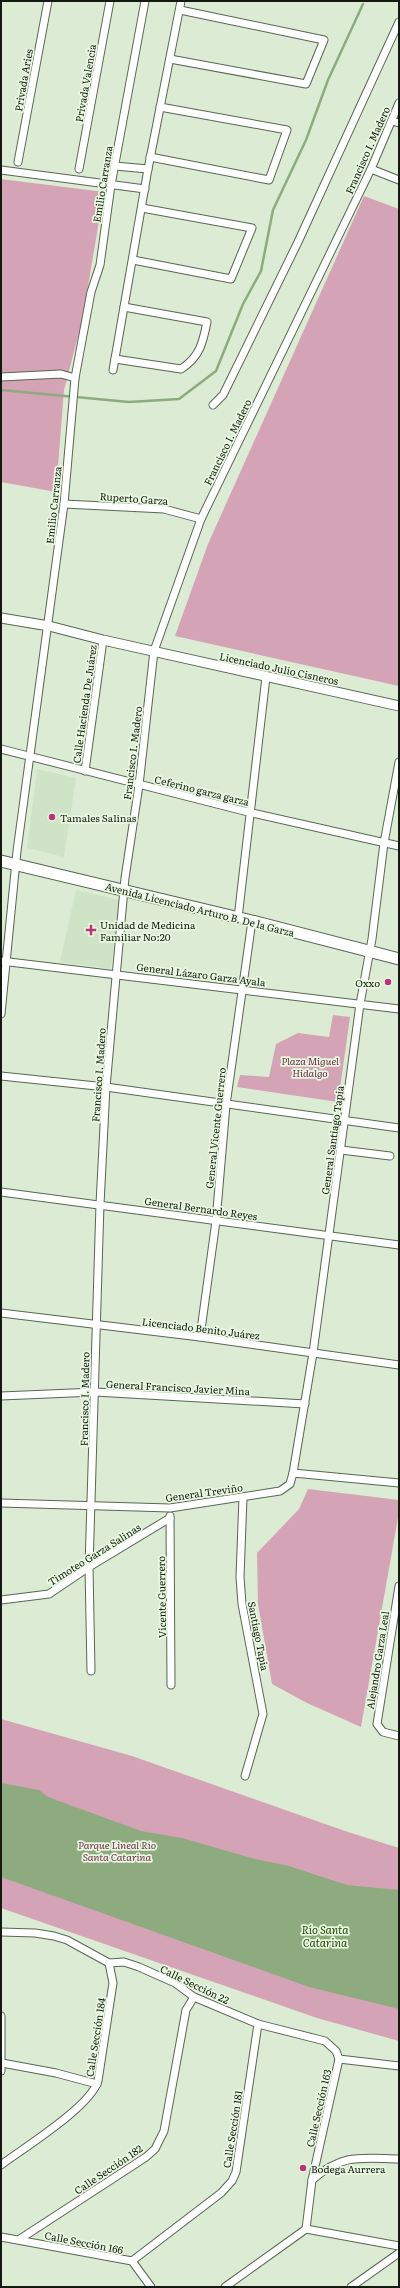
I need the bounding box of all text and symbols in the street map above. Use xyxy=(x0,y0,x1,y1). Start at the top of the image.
street label: Privada Valencia xyxy=(71,42,99,123)
street label: Privada Aries xyxy=(10,47,36,112)
street label: Francisco I. Madero xyxy=(341,104,393,196)
street label: Emilio Carranza xyxy=(89,144,116,224)
street label: Francisco I. Madero xyxy=(200,396,254,488)
street label: Emilio Carranza xyxy=(41,465,65,544)
street label: Ruperto Garza xyxy=(99,488,169,508)
street label: Calle Hacienda De Juárez xyxy=(68,644,100,764)
street label: Licenciado Julio Cisneros xyxy=(218,648,340,688)
street label: Francisco I. Madero xyxy=(119,705,145,801)
street label: Ceferino garza garza xyxy=(153,771,251,809)
place label: Tamales Salinas xyxy=(60,810,137,825)
marker: Tamales Salinas xyxy=(47,812,57,822)
street label: Avenida Licenciado Arturo B. De la Garza xyxy=(104,878,297,940)
place label: Unidad de Medicina Familiar No:20 xyxy=(100,917,196,944)
marker: Unidad de Medicina Familiar No:20 xyxy=(85,924,97,936)
street label: General Lázaro Garza Ayala xyxy=(136,959,267,989)
place label: Oxxo xyxy=(355,975,380,990)
marker: Oxxo xyxy=(383,977,393,987)
street label: Francisco I. Madero xyxy=(87,1027,109,1123)
park label: Plaza Miguel Hidalgo xyxy=(281,1053,339,1080)
street label: General Vicente Guerrero xyxy=(201,1067,229,1189)
street label: General Santiago Tapia xyxy=(317,1084,347,1196)
street label: General Bernardo Reyes xyxy=(144,1193,259,1223)
street label: Licenciado Benito Juárez xyxy=(141,1313,261,1343)
street label: Francisco I. Madero xyxy=(76,1352,92,1446)
street label: General Francisco Javier Mina xyxy=(106,1376,251,1398)
street label: General Treviño xyxy=(164,1479,244,1505)
street label: Timoteo Garza Salinas xyxy=(45,1519,144,1589)
street label: Vicente Guerrero xyxy=(153,1556,169,1638)
street label: Santiago Tapia xyxy=(245,1600,273,1673)
street label: Alejandro Garza Leal xyxy=(362,1609,392,1710)
park label: Parque Lineal Río Santa Catarina xyxy=(78,1837,156,1864)
water label: Río Santa Catarina xyxy=(301,1921,349,1950)
street label: Calle Sección 22 xyxy=(158,1961,232,2007)
street label: Calle Sección 184 xyxy=(81,1996,109,2078)
street label: Calle Sección 163 xyxy=(302,2067,334,2149)
street label: Calle Sección 181 xyxy=(218,2089,246,2169)
street label: Calle Sección 182 xyxy=(71,2141,145,2197)
place label: Bodega Aurrera xyxy=(311,2161,386,2176)
marker: Bodega Aurrera xyxy=(298,2163,308,2173)
street label: Calle Sección 166 xyxy=(43,2227,125,2257)

